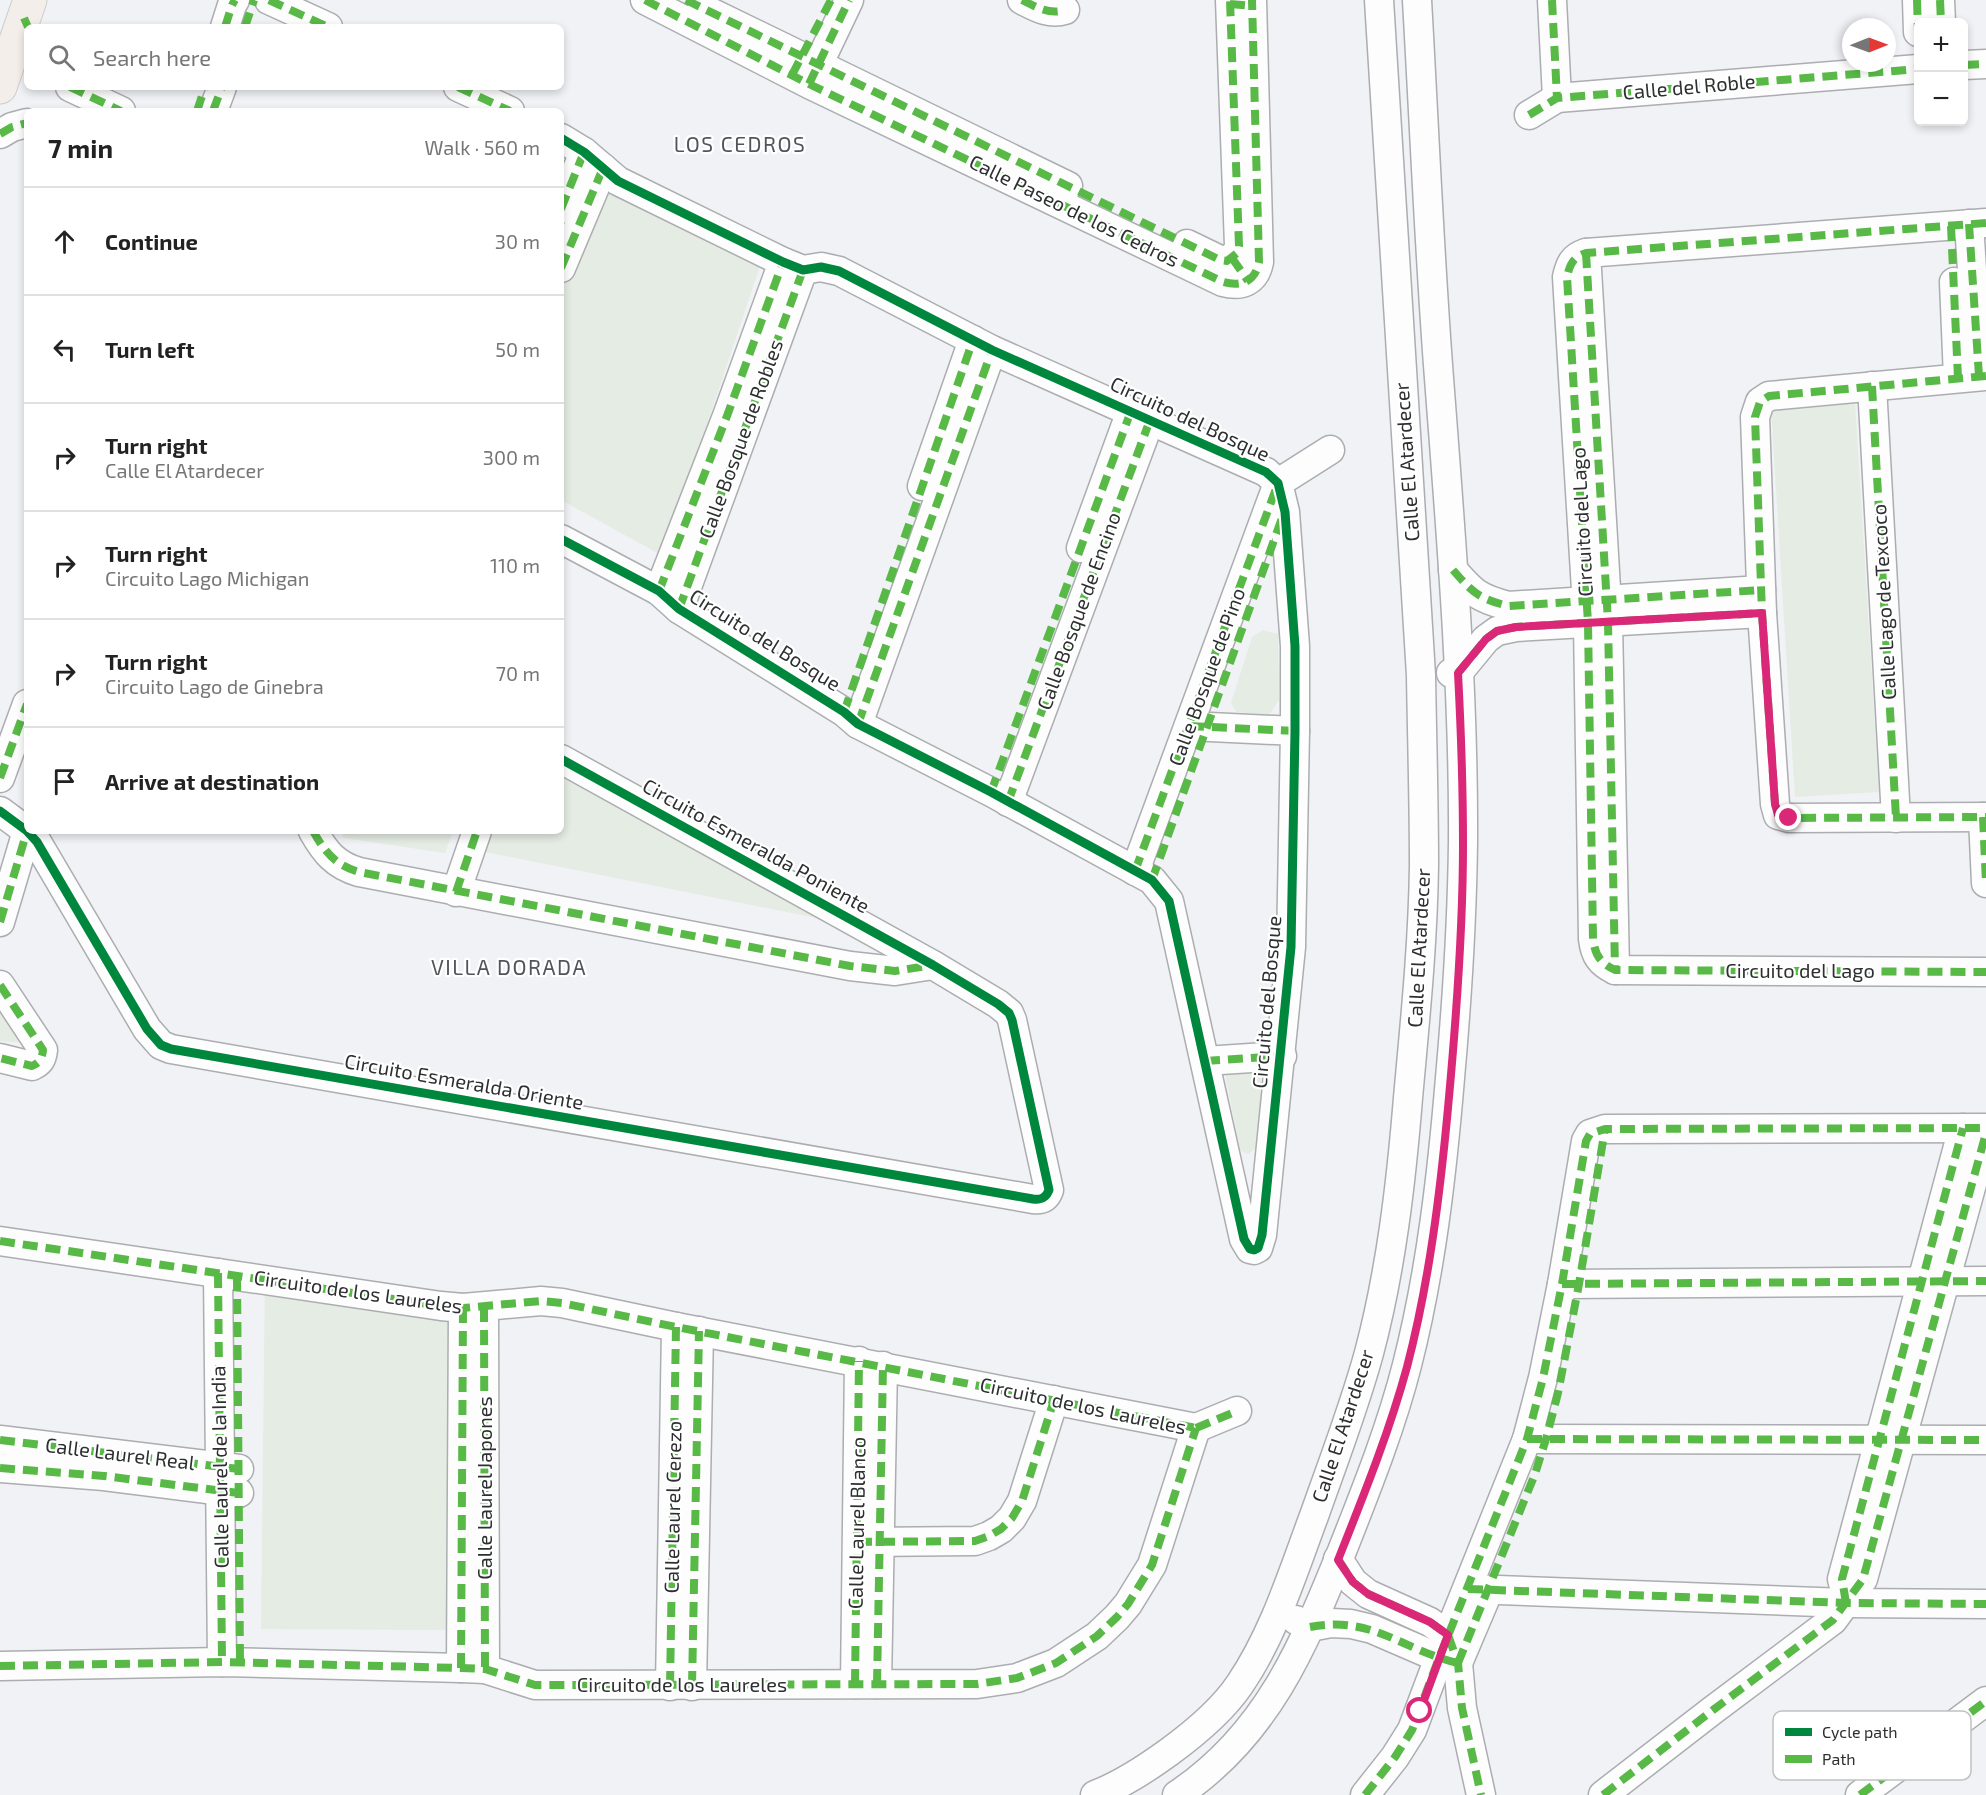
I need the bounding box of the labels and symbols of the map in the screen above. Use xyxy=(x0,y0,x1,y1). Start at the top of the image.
north arrow xyxy=(1842,18,1896,72)
street label: Calle del Roble xyxy=(1621,68,1756,104)
district label: LOS CEDROS xyxy=(674,131,806,156)
street label: Calle Paseo de los Cedros xyxy=(966,149,1183,271)
street label: Calle Bosque de Robles xyxy=(693,336,787,541)
street label: Circuito del Bosque xyxy=(1107,371,1274,466)
street label: Calle El Atardecer xyxy=(1388,382,1424,542)
street label: Circuito del Lago xyxy=(1565,447,1597,597)
street label: Calle Lago de Texcoco xyxy=(1866,503,1900,701)
street label: Calle Bosque de Encino xyxy=(1031,509,1125,713)
street label: Circuito del Bosque xyxy=(686,583,845,695)
street label: Calle Bosque de Pino xyxy=(1163,584,1249,769)
street label: Circuito Esmeralda Poniente xyxy=(639,773,874,918)
route end xyxy=(1775,804,1801,830)
street label: Calle El Atardecer xyxy=(1402,868,1434,1028)
street label: Circuito del Bosque xyxy=(1246,915,1286,1089)
district label: VILLA DORADA xyxy=(431,954,587,979)
street label: Circuito del Lago xyxy=(1725,958,1875,982)
street label: Circuito Esmeralda Oriente xyxy=(343,1048,586,1114)
street label: Circuito de los Laureles xyxy=(252,1264,464,1318)
street label: Calle El Atardecer xyxy=(1306,1346,1378,1505)
street label: Calle Laurel de la India xyxy=(205,1365,233,1569)
street label: Circuito de los Laureles xyxy=(978,1371,1189,1439)
street label: Calle Laurel Japones xyxy=(472,1396,496,1580)
street label: Calle Laurel Cerezo xyxy=(658,1420,686,1594)
street label: Calle Laurel Real xyxy=(44,1432,196,1474)
street label: Calle Laurel Blanco xyxy=(842,1437,870,1609)
street label: Circuito de los Laureles xyxy=(577,1672,787,1696)
route start xyxy=(1406,1697,1432,1723)
legend xyxy=(1773,1711,1971,1780)
text: Cycle path xyxy=(1822,1722,1898,1741)
text: Path xyxy=(1822,1749,1856,1768)

